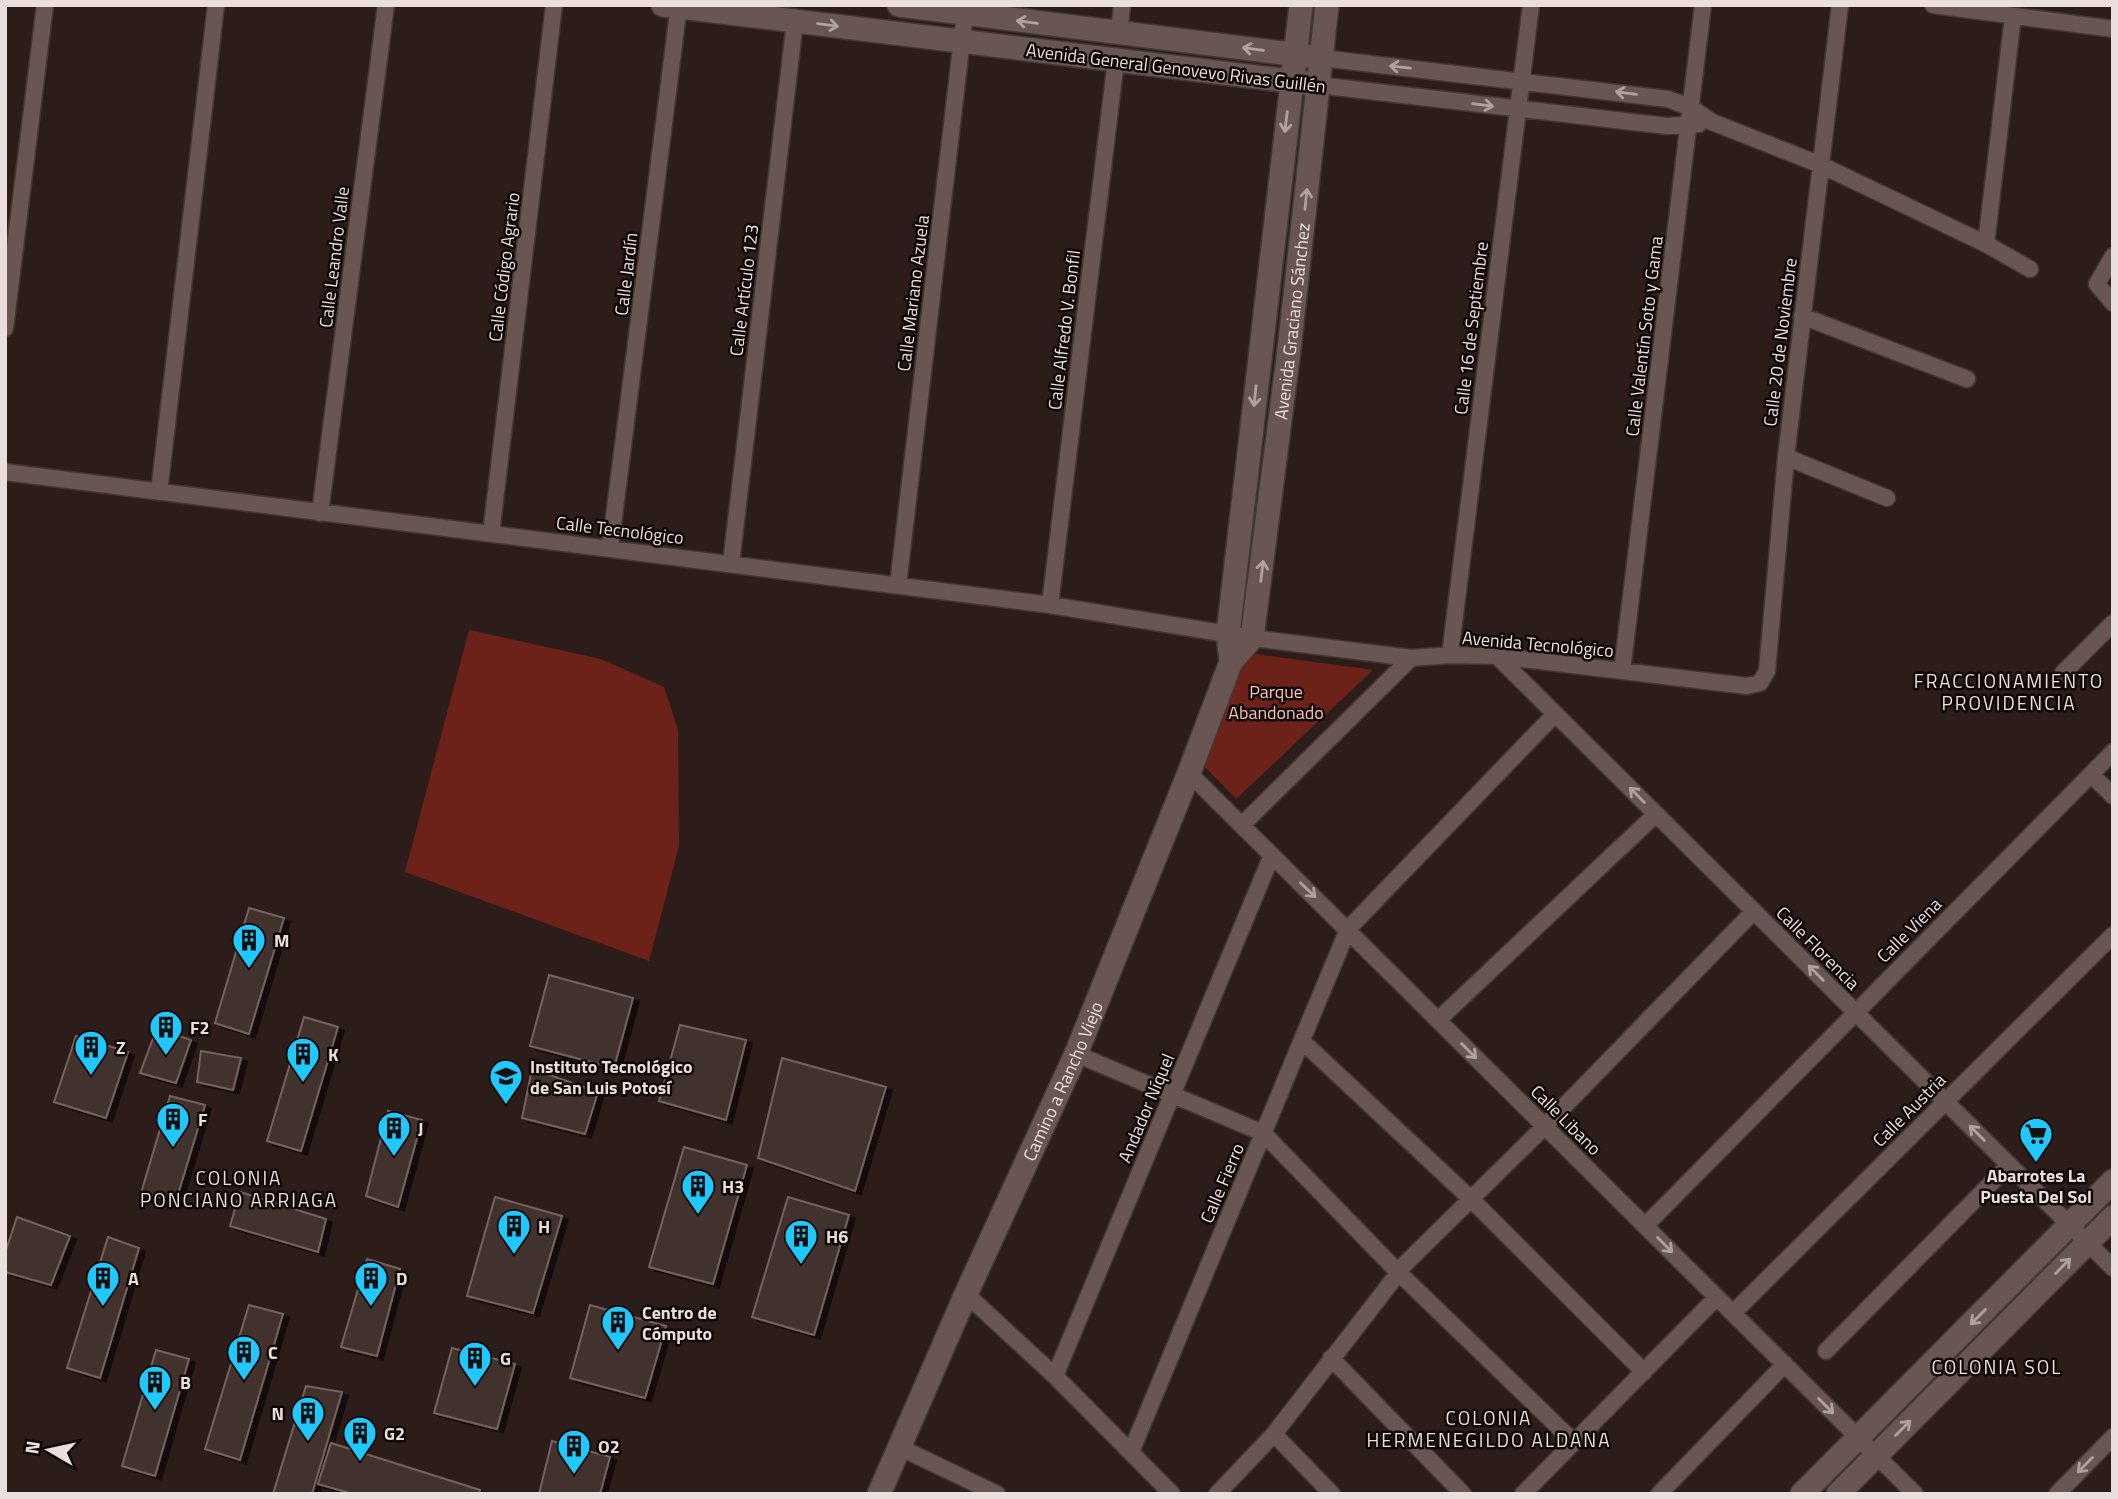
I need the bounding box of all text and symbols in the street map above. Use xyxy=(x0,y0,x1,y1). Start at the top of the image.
one-way arrow xyxy=(1016,15,1039,28)
one-way arrow xyxy=(816,19,839,32)
street label: Avenida General Genovevo Rivas Guillén xyxy=(1025,36,1327,100)
one-way arrow xyxy=(1242,43,1265,56)
one-way arrow xyxy=(1389,60,1412,73)
one-way arrow xyxy=(1615,87,1638,100)
one-way arrow xyxy=(1471,98,1494,111)
one-way arrow xyxy=(1280,110,1293,132)
street label: Calle Leandro Valle xyxy=(312,185,356,329)
one-way arrow xyxy=(1299,188,1312,210)
street label: Calle Código Agrario xyxy=(481,191,527,343)
street label: Calle Mariano Azuela xyxy=(890,213,936,373)
street label: Avenida Graciano Sánchez xyxy=(1267,221,1316,421)
street label: Calle Artículo 123 xyxy=(723,223,765,357)
street label: Calle Jardín xyxy=(608,231,644,317)
street label: Calle Valentín Soto y Gama xyxy=(1618,234,1670,438)
street label: Calle 16 de Septiembre xyxy=(1447,240,1495,416)
street label: Calle Alfredo V. Bonfil xyxy=(1041,249,1087,411)
street label: Calle 20 de Noviembre xyxy=(1756,256,1804,428)
one-way arrow xyxy=(1248,385,1261,407)
street label: Calle Tecnológico xyxy=(555,509,685,551)
one-way arrow xyxy=(1255,560,1268,582)
street label: Avenida Tecnológico xyxy=(1461,624,1615,664)
district label: FRACCIONAMIENTO PROVIDENCIA xyxy=(1914,666,2104,717)
park label: Parque Abandonado xyxy=(1228,678,1324,726)
one-way arrow xyxy=(1629,787,1646,804)
one-way arrow xyxy=(1299,881,1316,898)
street label: Calle Viena xyxy=(1870,891,1948,969)
street label: Calle Florencia xyxy=(1770,900,1866,996)
building icon: M xyxy=(230,921,268,970)
place label: M xyxy=(274,927,289,954)
one-way arrow xyxy=(1808,965,1825,982)
street label: Camino a Rancho Viejo xyxy=(1015,997,1109,1165)
building icon: F2 xyxy=(147,1008,185,1057)
place label: F2 xyxy=(190,1014,210,1041)
building icon: Z xyxy=(72,1028,110,1077)
place label: Z xyxy=(116,1034,126,1061)
building icon: K xyxy=(284,1035,322,1084)
place label: K xyxy=(328,1041,339,1068)
one-way arrow xyxy=(1460,1042,1477,1059)
street label: Andador Níquel xyxy=(1111,1049,1181,1167)
place label: Instituto Tecnológico de San Luis Potosí xyxy=(530,1053,693,1101)
school or university icon: Instituto Tecnológico de San Luis Potosí xyxy=(487,1057,525,1106)
street label: Calle Austria xyxy=(1866,1067,1952,1153)
street label: Calle Libano xyxy=(1524,1078,1608,1162)
building icon: F xyxy=(154,1100,192,1149)
place label: F xyxy=(198,1106,208,1133)
building icon: J xyxy=(375,1109,413,1158)
place label: J xyxy=(418,1115,423,1142)
supermarket icon: Abarrotes La Puesta Del Sol xyxy=(2017,1115,2055,1164)
one-way arrow xyxy=(1969,1125,1986,1142)
street label: Calle Fierro xyxy=(1193,1139,1251,1227)
place label: Abarrotes La Puesta Del Sol xyxy=(1980,1162,2092,1210)
district label: COLONIA PONCIANO ARRIAGA xyxy=(140,1163,338,1214)
building icon: H3 xyxy=(679,1167,717,1216)
place label: H3 xyxy=(722,1173,744,1200)
building icon: H xyxy=(495,1207,533,1256)
place label: H xyxy=(538,1213,550,1240)
building icon: H6 xyxy=(782,1217,820,1266)
place label: H6 xyxy=(826,1223,848,1250)
one-way arrow xyxy=(1656,1237,1673,1254)
one-way arrow xyxy=(2055,1258,2072,1275)
building icon: A xyxy=(84,1259,122,1308)
building icon: D xyxy=(352,1259,390,1308)
place label: A xyxy=(128,1265,139,1292)
place label: D xyxy=(396,1265,407,1292)
place label: Centro de Cómputo xyxy=(642,1299,717,1347)
building icon: Centro de Cómputo xyxy=(599,1303,637,1352)
one-way arrow xyxy=(1970,1308,1987,1325)
building icon: C xyxy=(225,1333,263,1382)
place label: C xyxy=(268,1339,278,1366)
building icon: G xyxy=(456,1339,494,1388)
place label: G xyxy=(500,1345,511,1372)
district label: COLONIA SOL xyxy=(1932,1352,2062,1381)
building icon: B xyxy=(136,1363,174,1412)
place label: B xyxy=(180,1369,191,1396)
building icon: N xyxy=(289,1394,327,1443)
one-way arrow xyxy=(1817,1397,1834,1414)
place label: N xyxy=(272,1400,284,1427)
district label: COLONIA HERMENEGILDO ALDANA xyxy=(1366,1403,1612,1454)
building icon: G2 xyxy=(341,1414,379,1463)
north arrow xyxy=(14,1415,84,1485)
one-way arrow xyxy=(1894,1419,1911,1436)
place label: G2 xyxy=(384,1420,405,1447)
building icon: O2 xyxy=(555,1427,593,1476)
place label: O2 xyxy=(598,1433,620,1460)
text: N xyxy=(16,1438,47,1456)
one-way arrow xyxy=(2076,1457,2093,1474)

